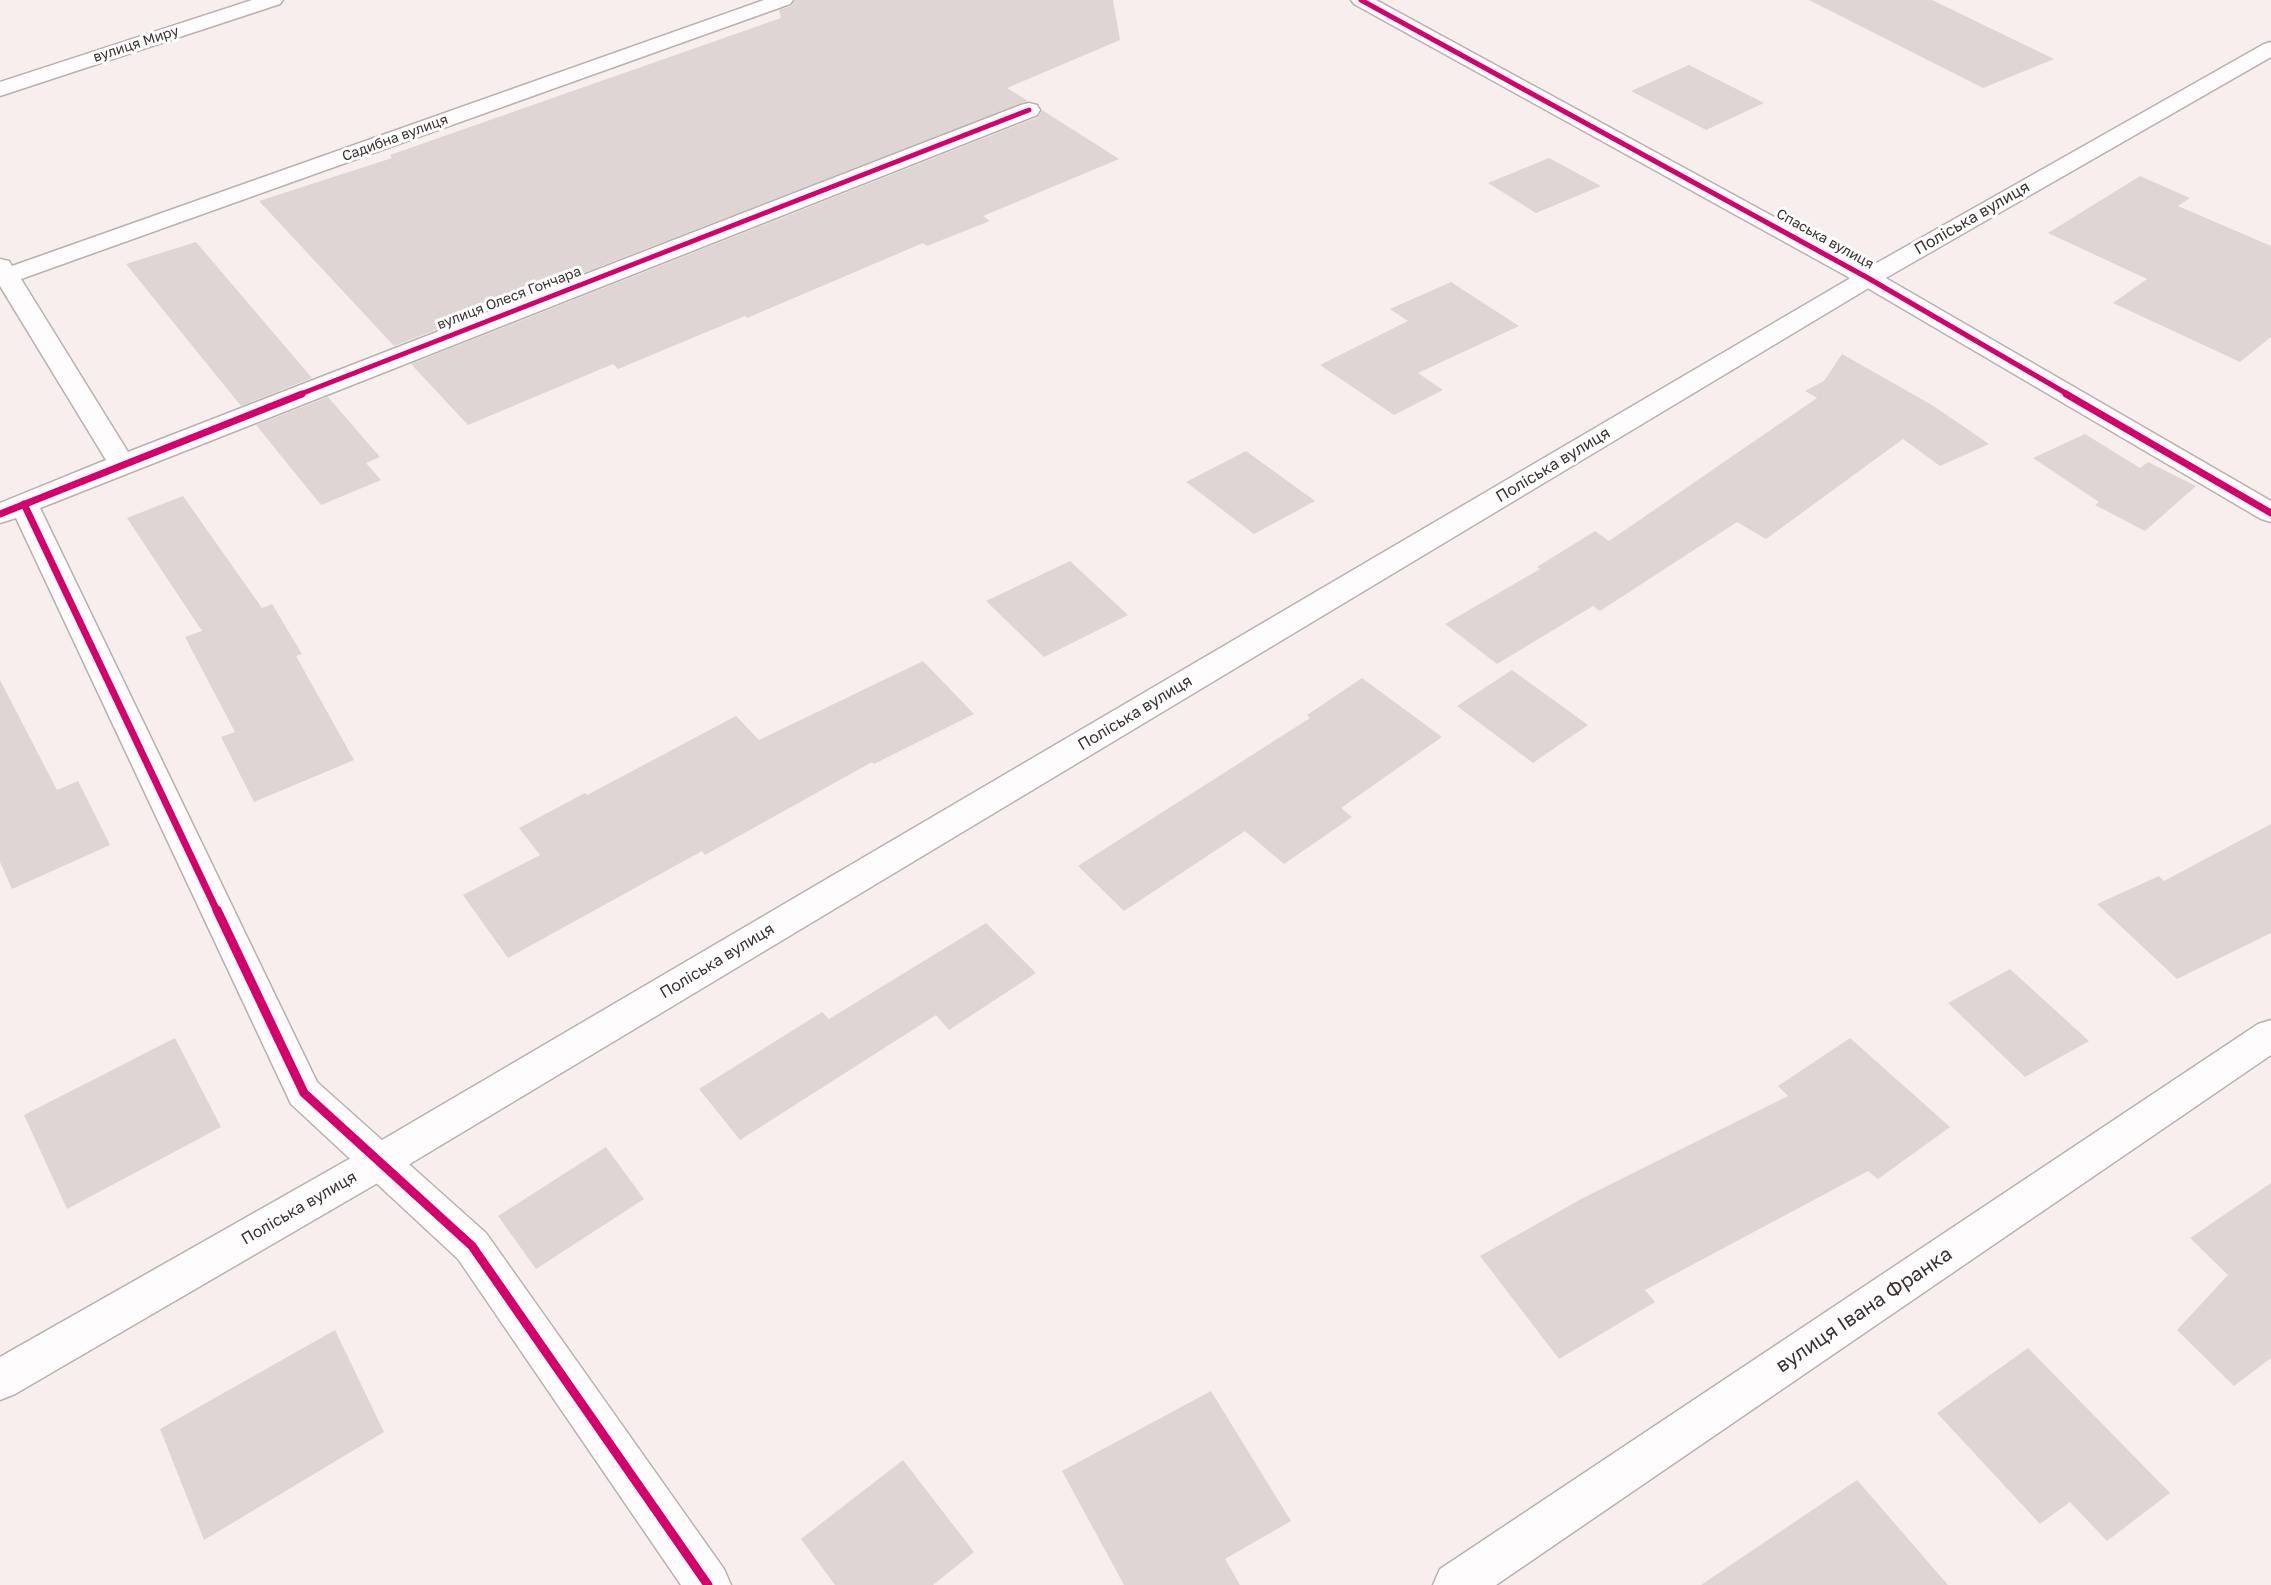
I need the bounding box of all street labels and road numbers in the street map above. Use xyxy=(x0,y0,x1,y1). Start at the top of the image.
street label: вулиця Миру xyxy=(91,22,181,66)
street label: Садибна вулиця xyxy=(340,111,450,165)
street label: Поліська вулиця xyxy=(1911,177,2033,259)
street label: Спаська вулиця xyxy=(1773,205,1877,273)
street label: вулиця Олеся Гончара xyxy=(435,263,583,333)
street label: Поліська вулиця xyxy=(1492,423,1614,507)
street label: Поліська вулиця xyxy=(1074,671,1196,755)
street label: Поліська вулиця xyxy=(656,919,778,1003)
street label: Поліська вулиця xyxy=(238,1167,360,1249)
street label: вулиця Івана Франка xyxy=(1771,1242,1957,1378)

